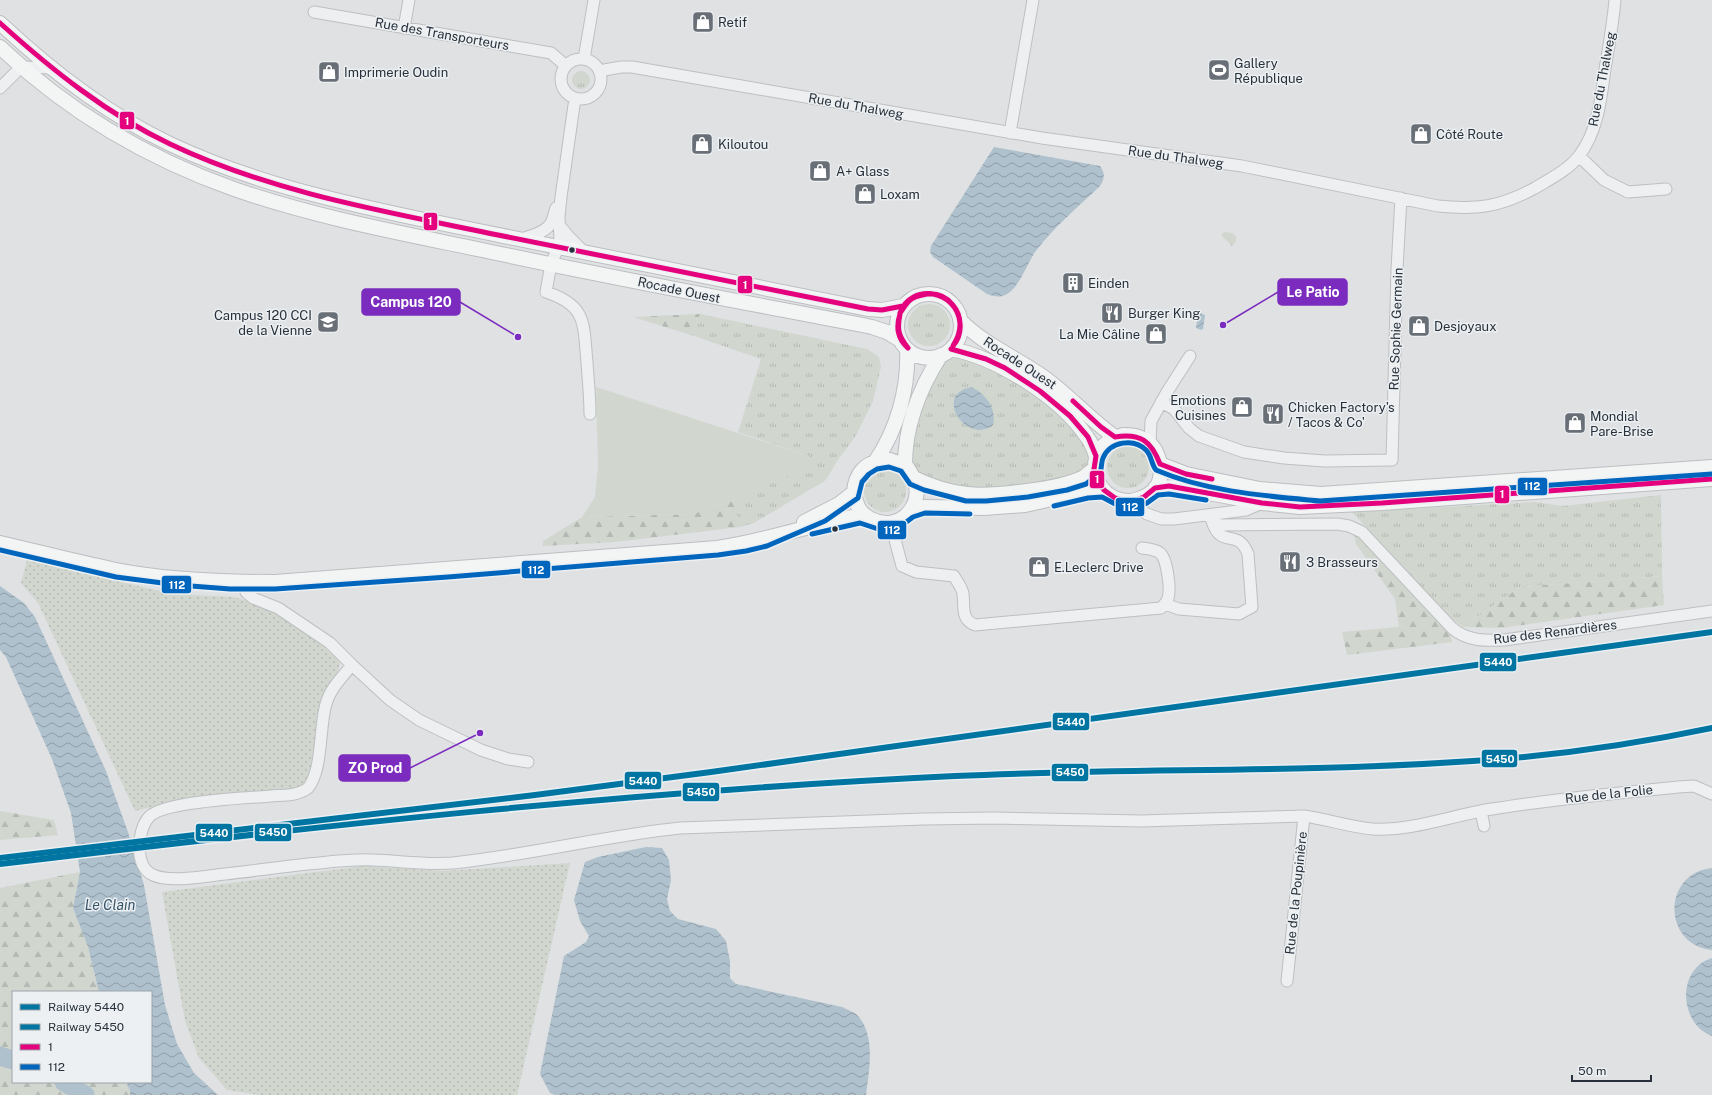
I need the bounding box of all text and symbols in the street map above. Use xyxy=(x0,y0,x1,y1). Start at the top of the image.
shop icon: Retif xyxy=(690,9,716,35)
street label: Rue des Transporteurs xyxy=(374,15,510,53)
place label: Retif xyxy=(718,15,747,30)
street label: Rue du Thalweg xyxy=(1585,30,1619,128)
place label: Gallery République xyxy=(1234,56,1303,86)
sports icon: Gallery République xyxy=(1206,57,1232,83)
shop icon: Imprimerie Oudin xyxy=(316,59,342,85)
place label: Imprimerie Oudin xyxy=(344,65,448,80)
street label: Rue du Thalweg xyxy=(807,90,905,122)
line badge: 1 xyxy=(119,111,135,130)
text: 1 xyxy=(125,115,129,127)
shop icon: Côté Route xyxy=(1408,121,1434,147)
place label: Côté Route xyxy=(1436,127,1503,142)
shop icon: Kiloutou xyxy=(689,131,715,157)
place label: Kiloutou xyxy=(718,137,768,152)
street label: Rue du Thalweg xyxy=(1127,143,1225,171)
shop icon: A+ Glass xyxy=(807,158,833,184)
place label: A+ Glass xyxy=(836,164,889,179)
shop icon: Loxam xyxy=(852,181,878,207)
place label: Loxam xyxy=(880,187,920,202)
line badge: 1 xyxy=(423,212,438,231)
text: 1 xyxy=(428,215,432,227)
unlabelled marker xyxy=(567,245,577,255)
street label: Rue Sophie Germain xyxy=(1386,267,1406,391)
building icon: Einden xyxy=(1060,270,1086,296)
street label: Rocade Ouest xyxy=(636,274,722,306)
line badge: 1 xyxy=(737,275,753,294)
place label: Einden xyxy=(1088,276,1129,291)
text: 1 xyxy=(743,279,747,291)
callout: Le Patio xyxy=(1278,279,1347,305)
text: Le Patio xyxy=(1286,284,1340,300)
callout: Campus 120 xyxy=(362,289,460,315)
text: Campus 120 xyxy=(370,294,452,310)
restaurant icon: Burger King xyxy=(1099,300,1125,326)
place label: Burger King xyxy=(1128,306,1200,321)
place label: Campus 120 CCI de la Vienne xyxy=(214,308,312,338)
school or university icon: Campus 120 CCI de la Vienne xyxy=(315,309,341,335)
shop icon: Desjoyaux xyxy=(1406,313,1432,339)
place label: Desjoyaux xyxy=(1434,319,1496,334)
shop icon: La Mie Câline xyxy=(1143,321,1169,347)
place label: La Mie Câline xyxy=(1059,327,1140,342)
street label: Rocade Ouest xyxy=(981,334,1059,392)
place label: Emotions Cuisines xyxy=(1170,393,1226,423)
shop icon: Emotions Cuisines xyxy=(1229,394,1255,420)
place label: Chicken Factory's / Tacos & Co' xyxy=(1288,400,1395,430)
restaurant icon: Chicken Factory's / Tacos & Co' xyxy=(1260,401,1286,427)
place label: Mondial Pare-Brise xyxy=(1590,409,1654,439)
shop icon: Mondial Pare-Brise xyxy=(1562,410,1588,436)
line badge: 1 xyxy=(1089,470,1105,489)
text: 1 xyxy=(1095,473,1099,485)
line badge: 112 xyxy=(1517,477,1548,496)
text: 112 xyxy=(1524,480,1540,492)
line badge: 1 xyxy=(1494,485,1510,504)
text: 1 xyxy=(1500,488,1504,500)
line badge: 112 xyxy=(1115,497,1145,517)
text: 112 xyxy=(1122,501,1138,513)
line badge: 112 xyxy=(877,520,907,540)
unlabelled marker xyxy=(830,524,840,534)
text: 112 xyxy=(884,524,900,536)
restaurant icon: 3 Brasseurs xyxy=(1277,549,1303,575)
shop icon: E.Leclerc Drive xyxy=(1026,554,1052,580)
place label: 3 Brasseurs xyxy=(1306,555,1378,570)
line badge: 112 xyxy=(521,560,551,579)
place label: E.Leclerc Drive xyxy=(1054,560,1144,575)
text: 112 xyxy=(528,564,544,576)
line badge: 112 xyxy=(161,575,192,594)
text: 112 xyxy=(169,579,185,591)
street label: Rue des Renardières xyxy=(1492,617,1618,647)
line badge: 5440 xyxy=(1479,652,1517,672)
text: 5440 xyxy=(1484,656,1512,668)
line badge: 5440 xyxy=(1052,712,1090,731)
text: 5440 xyxy=(1057,716,1085,728)
line badge: 5450 xyxy=(1481,749,1518,768)
text: 5450 xyxy=(1485,753,1515,765)
callout: ZO Prod xyxy=(339,755,410,781)
text: ZO Prod xyxy=(348,760,402,776)
line badge: 5450 xyxy=(1051,763,1089,782)
text: 5450 xyxy=(1055,766,1085,778)
line badge: 5440 xyxy=(624,771,662,790)
text: 5440 xyxy=(629,775,657,787)
line badge: 5450 xyxy=(682,782,720,802)
street label: Rue de la Folie xyxy=(1564,782,1654,806)
text: 5450 xyxy=(686,786,716,798)
line badge: 5440 xyxy=(195,823,233,842)
line badge: 5450 xyxy=(254,823,292,842)
text: 5450 xyxy=(258,826,288,838)
text: 5440 xyxy=(200,827,228,839)
street label: Rue de la Poupinière xyxy=(1282,831,1310,955)
water label: Le Clain xyxy=(85,897,136,913)
legend xyxy=(12,991,152,1083)
text: Railway 5440 xyxy=(48,1000,124,1014)
text: Railway 5450 xyxy=(48,1020,124,1034)
text: 1 xyxy=(48,1040,53,1054)
scale bar xyxy=(1572,1057,1651,1083)
text: 112 xyxy=(48,1060,65,1074)
text: 50 m xyxy=(1578,1064,1606,1078)

